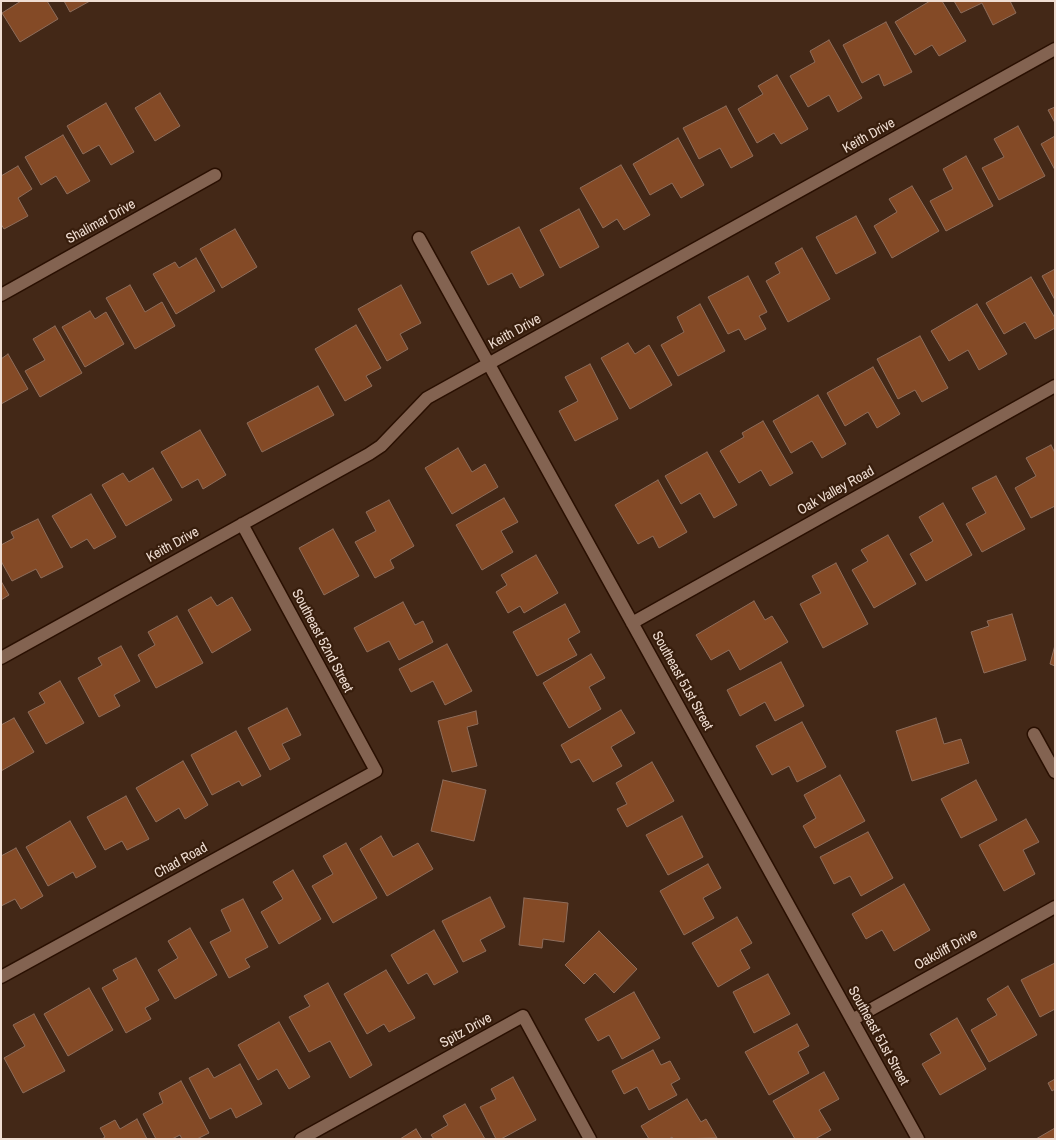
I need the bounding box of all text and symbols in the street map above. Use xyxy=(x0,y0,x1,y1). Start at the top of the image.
street label: Keith Drive xyxy=(840,115,898,157)
street label: Shalimar Drive xyxy=(63,196,139,248)
street label: Keith Drive xyxy=(486,311,544,353)
street label: Oak Valley Road xyxy=(795,463,877,519)
street label: Keith Drive xyxy=(144,524,202,566)
street label: Southeast 52nd Street xyxy=(288,587,356,695)
street label: Southeast 51st Street xyxy=(648,629,716,733)
street label: Chad Road xyxy=(152,840,210,882)
street label: Oakcliff Drive xyxy=(912,926,980,974)
street label: Southeast 51st Street xyxy=(844,984,912,1088)
street label: Spitz Drive xyxy=(437,1010,495,1052)

